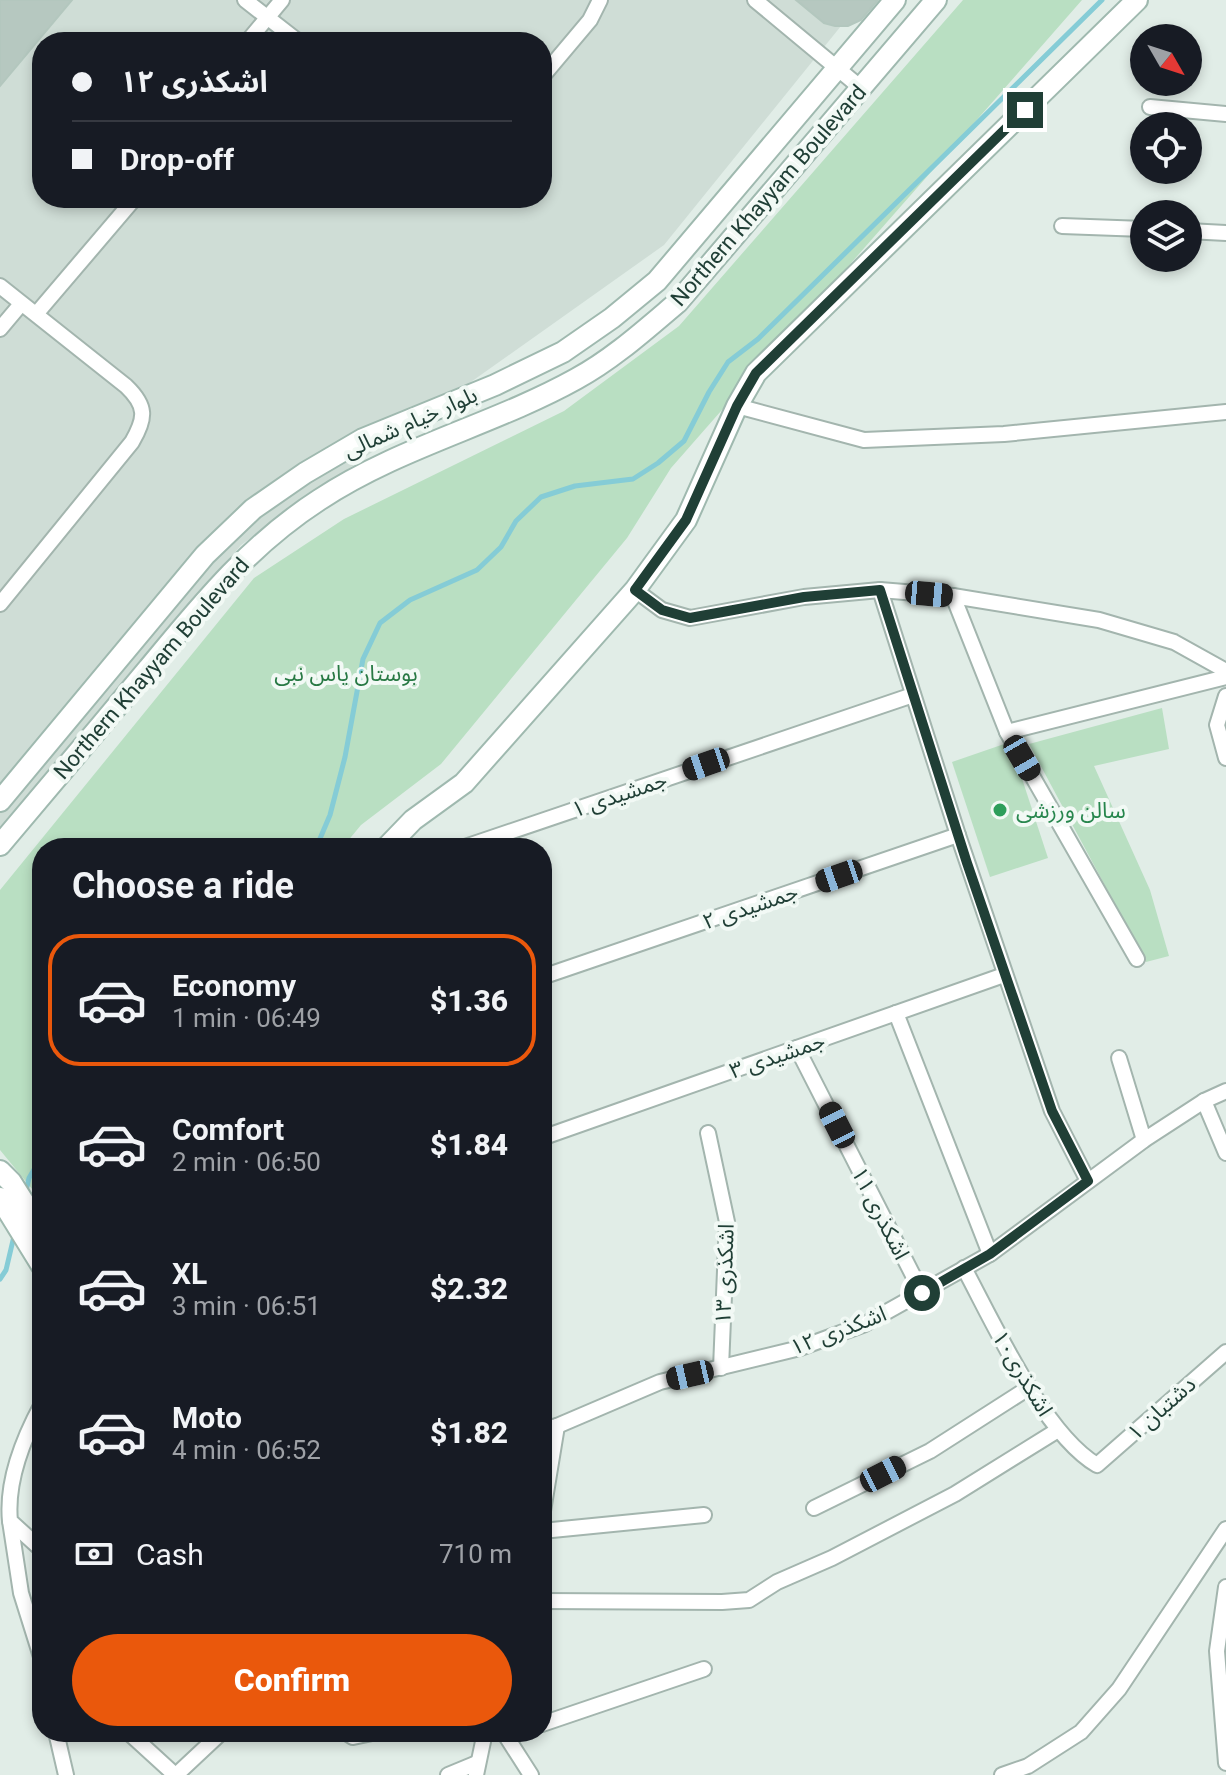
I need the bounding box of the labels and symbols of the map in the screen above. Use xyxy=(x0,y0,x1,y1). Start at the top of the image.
north arrow xyxy=(1130,24,1202,96)
street label: Northern Khayyam Boulevard xyxy=(666,80,871,311)
route end xyxy=(1007,92,1043,128)
street label: بلوار خیام شمالی xyxy=(340,382,483,467)
street label: Northern Khayyam Boulevard xyxy=(49,553,254,784)
car xyxy=(904,580,954,608)
park label: بوستان یاس نبی xyxy=(274,661,418,686)
car xyxy=(1000,731,1044,785)
car xyxy=(679,745,733,783)
street label: جمشیدی ۱ xyxy=(568,767,670,822)
place label: سالن ورزشی xyxy=(1016,798,1126,824)
marker: سالن ورزشی xyxy=(991,801,1009,819)
car xyxy=(812,857,866,895)
street label: جمشیدی ۲ xyxy=(699,879,801,934)
street label: جمشیدی ۳ xyxy=(726,1028,828,1083)
car xyxy=(815,1098,859,1152)
street label: اشکذری ۱۱ xyxy=(846,1163,915,1264)
street label: اشکذری ۱۳ xyxy=(710,1223,740,1325)
route start xyxy=(904,1275,940,1311)
street label: اشکذری ۱۲ xyxy=(787,1301,890,1361)
street label: اشکذری۱۰ xyxy=(986,1326,1058,1421)
car xyxy=(664,1358,716,1392)
street label: دشتبان ۱ xyxy=(1122,1371,1201,1445)
car xyxy=(856,1452,910,1496)

